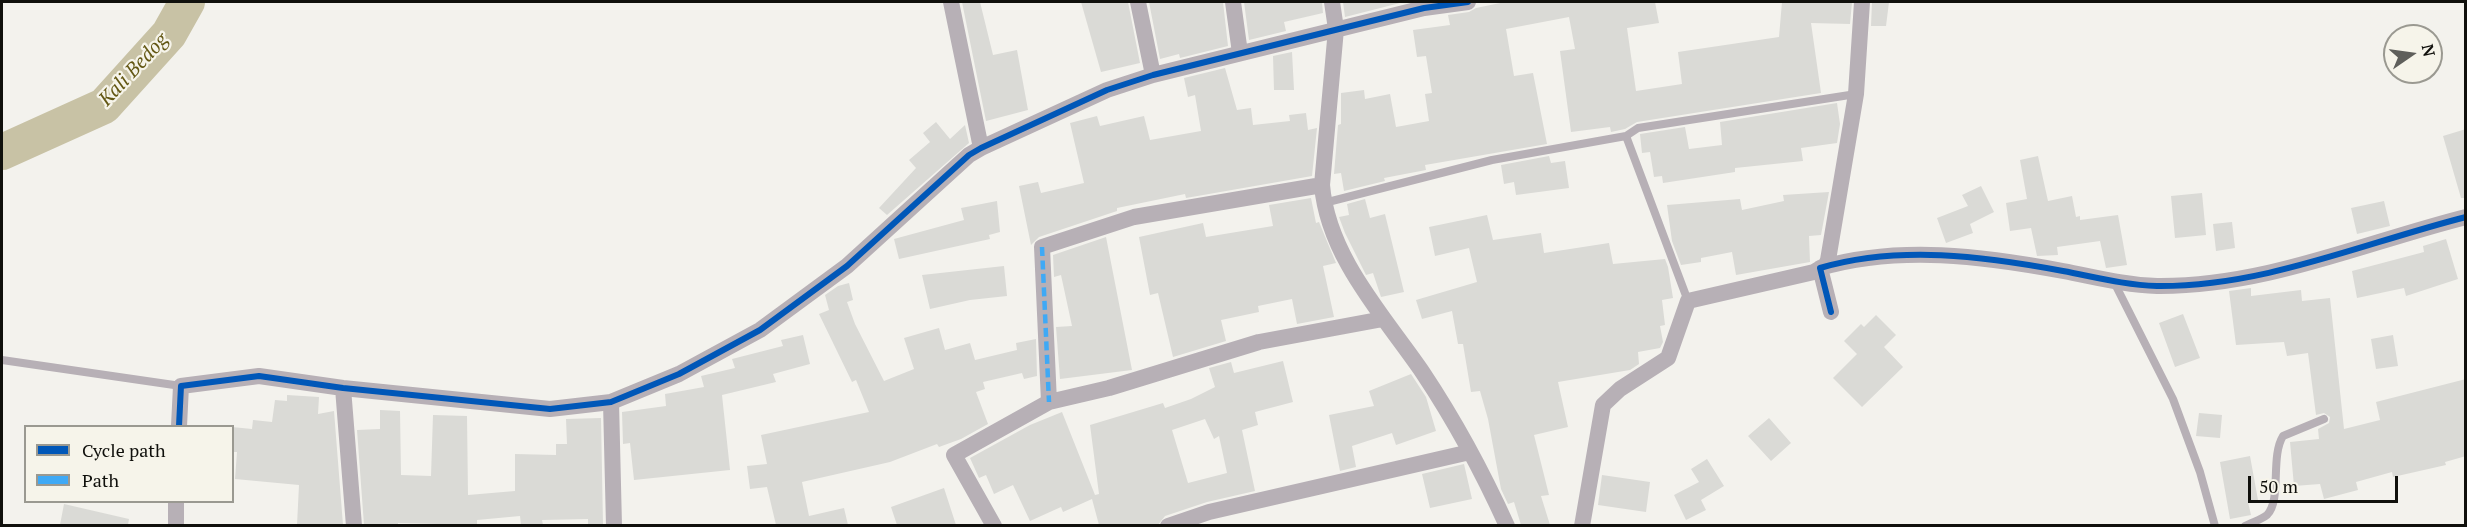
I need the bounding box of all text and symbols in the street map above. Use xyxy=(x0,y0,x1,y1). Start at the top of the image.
north arrow xyxy=(2383,24,2443,84)
water label: Kali Bedog xyxy=(94,29,174,111)
text: N xyxy=(2417,42,2441,59)
legend xyxy=(24,425,234,503)
text: Cycle path xyxy=(82,438,166,462)
scale bar xyxy=(2251,464,2401,502)
text: Path xyxy=(82,468,119,492)
text: 50 m xyxy=(2259,474,2298,498)

